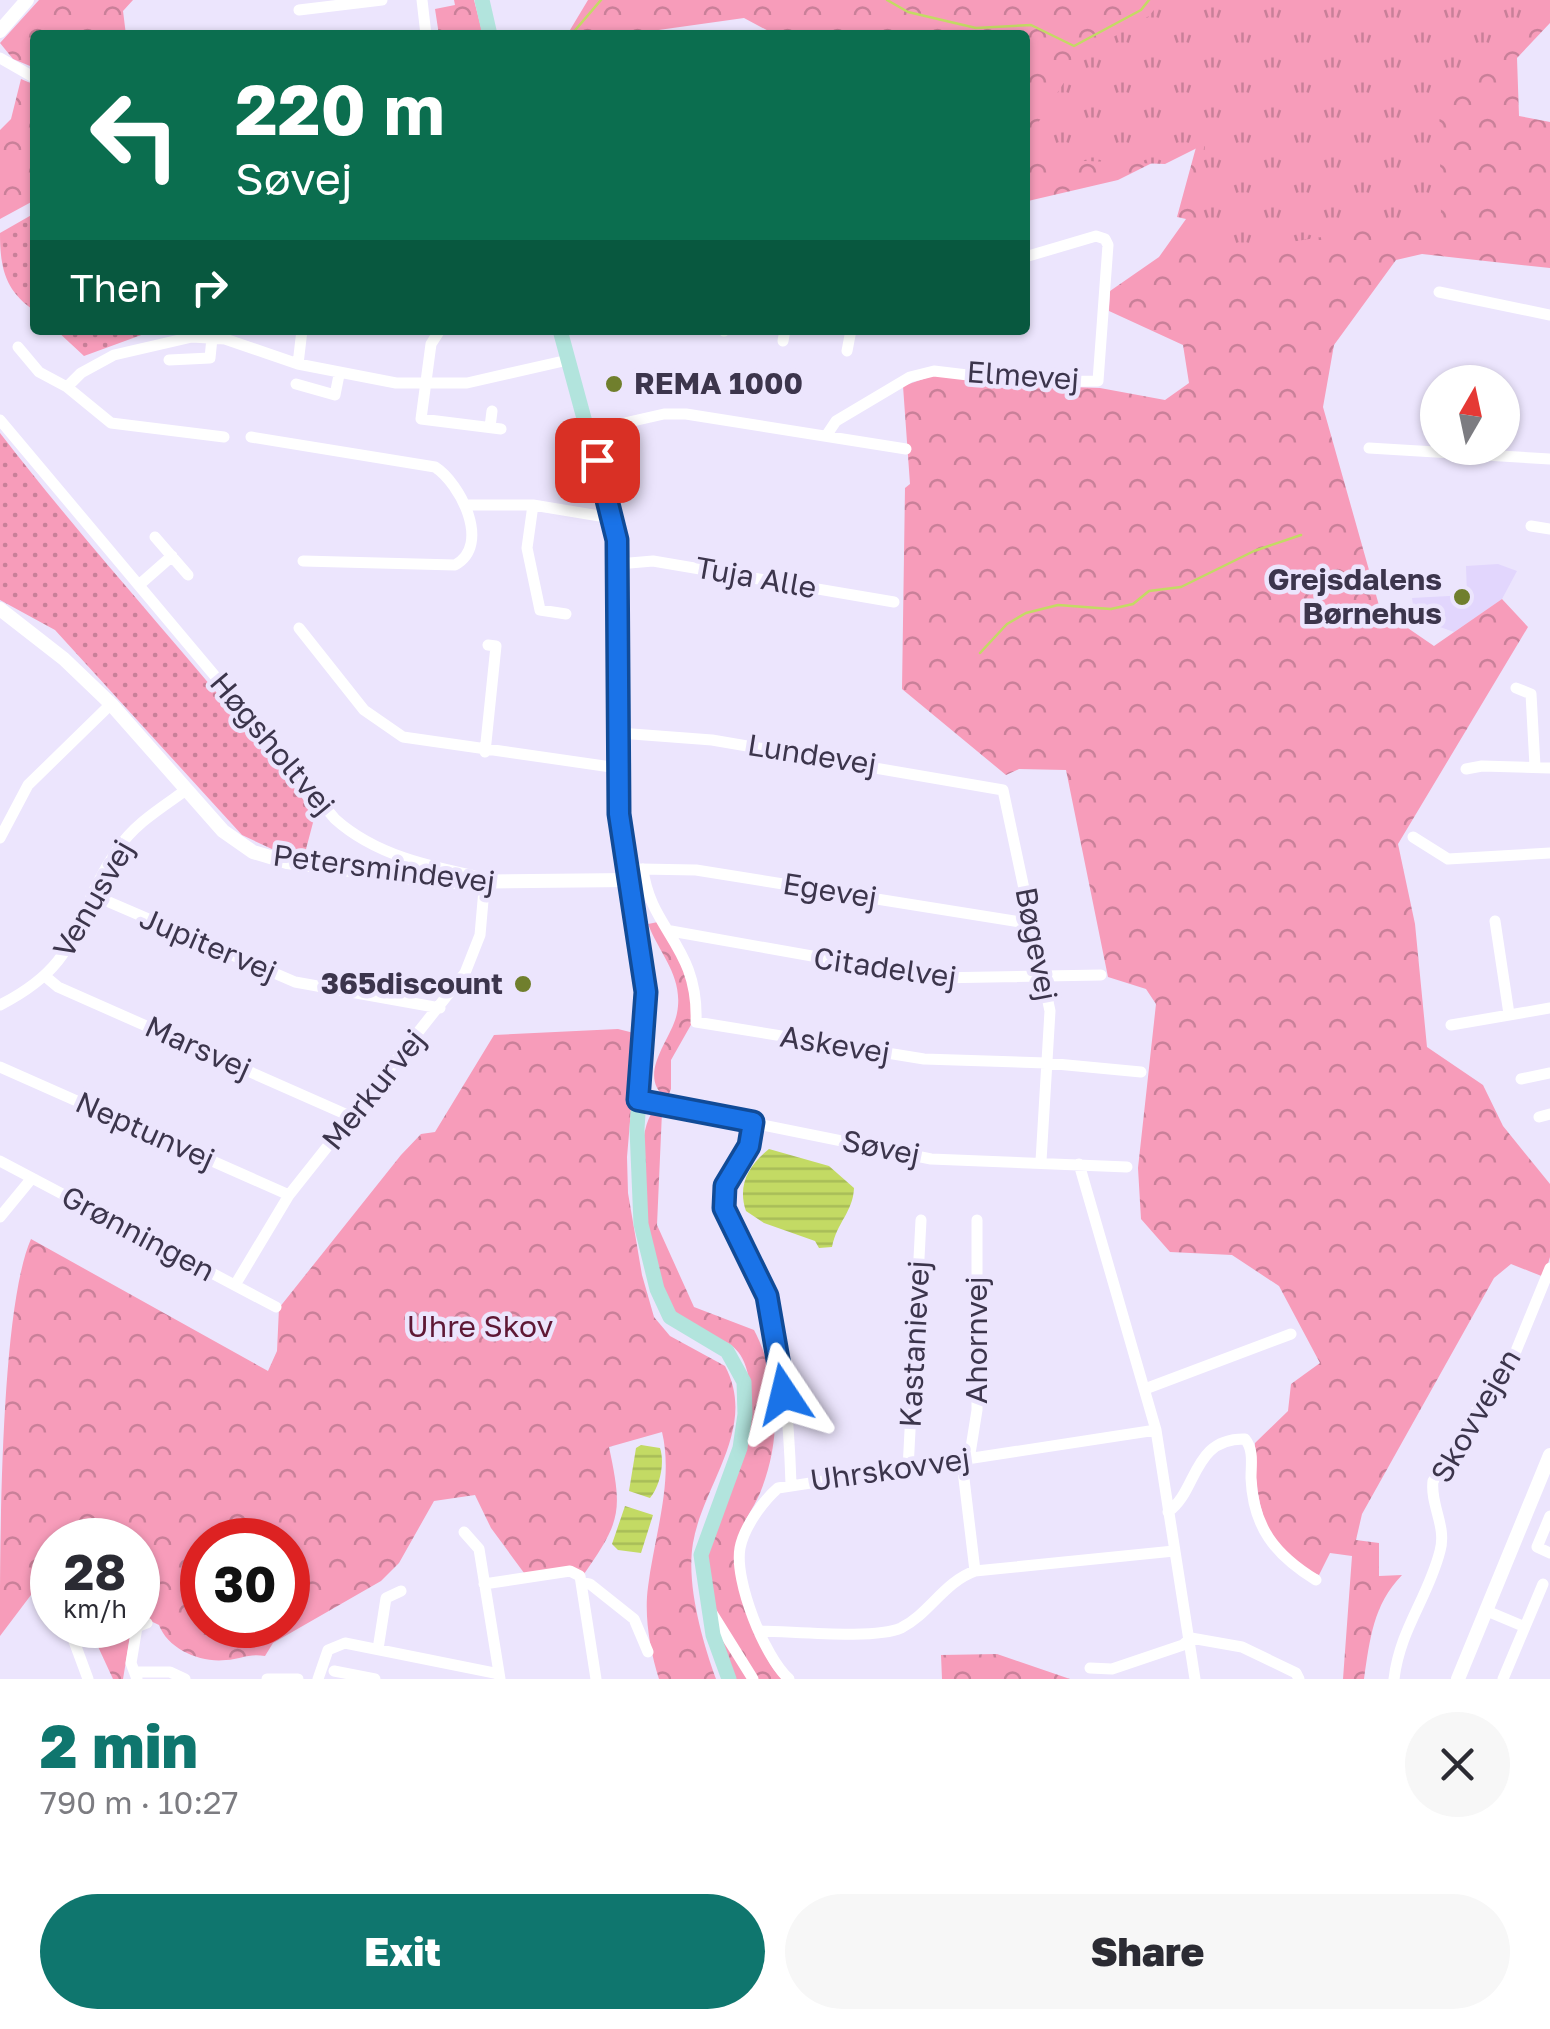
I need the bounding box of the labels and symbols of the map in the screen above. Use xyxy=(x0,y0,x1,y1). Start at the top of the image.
street label: Elmevej xyxy=(966,353,1081,397)
place label: REMA 1000 xyxy=(634,365,803,401)
north arrow xyxy=(1420,365,1520,465)
marker: REMA 1000 xyxy=(603,373,625,395)
pin xyxy=(555,418,640,503)
street label: Tuja Alle xyxy=(693,549,820,605)
place label: Grejsdalens Børnehus xyxy=(1268,561,1442,631)
marker: Grejsdalens Børnehus xyxy=(1451,586,1473,608)
street label: Høgsholtvej xyxy=(203,665,343,822)
street label: Lundevej xyxy=(745,726,879,782)
street label: Venusvej xyxy=(45,833,141,964)
street label: Petersmindevej xyxy=(271,837,497,900)
street label: Egevej xyxy=(780,865,880,915)
street label: Bøgevej xyxy=(1008,884,1066,1004)
street label: Jupitervej xyxy=(135,899,282,989)
street label: Citadelvej xyxy=(811,939,959,995)
place label: 365discount xyxy=(321,965,503,1001)
marker: 365discount xyxy=(512,973,534,995)
street label: Marsvej xyxy=(140,1008,257,1086)
street label: Askevej xyxy=(778,1018,893,1070)
street label: Merkurvej xyxy=(314,1022,433,1157)
street label: Neptunvej xyxy=(70,1083,220,1177)
street label: Søvej xyxy=(839,1122,923,1172)
street label: Grønningen xyxy=(56,1178,221,1289)
street label: Kastanievej xyxy=(892,1260,936,1428)
street label: Ahornvej xyxy=(958,1276,994,1404)
park label: Uhre Skov xyxy=(407,1308,553,1344)
position arrow xyxy=(732,1342,836,1446)
street label: Skovvejen xyxy=(1423,1342,1528,1489)
street label: Uhrskovvej xyxy=(808,1440,972,1498)
speed limit sign: 30 xyxy=(180,1518,310,1648)

